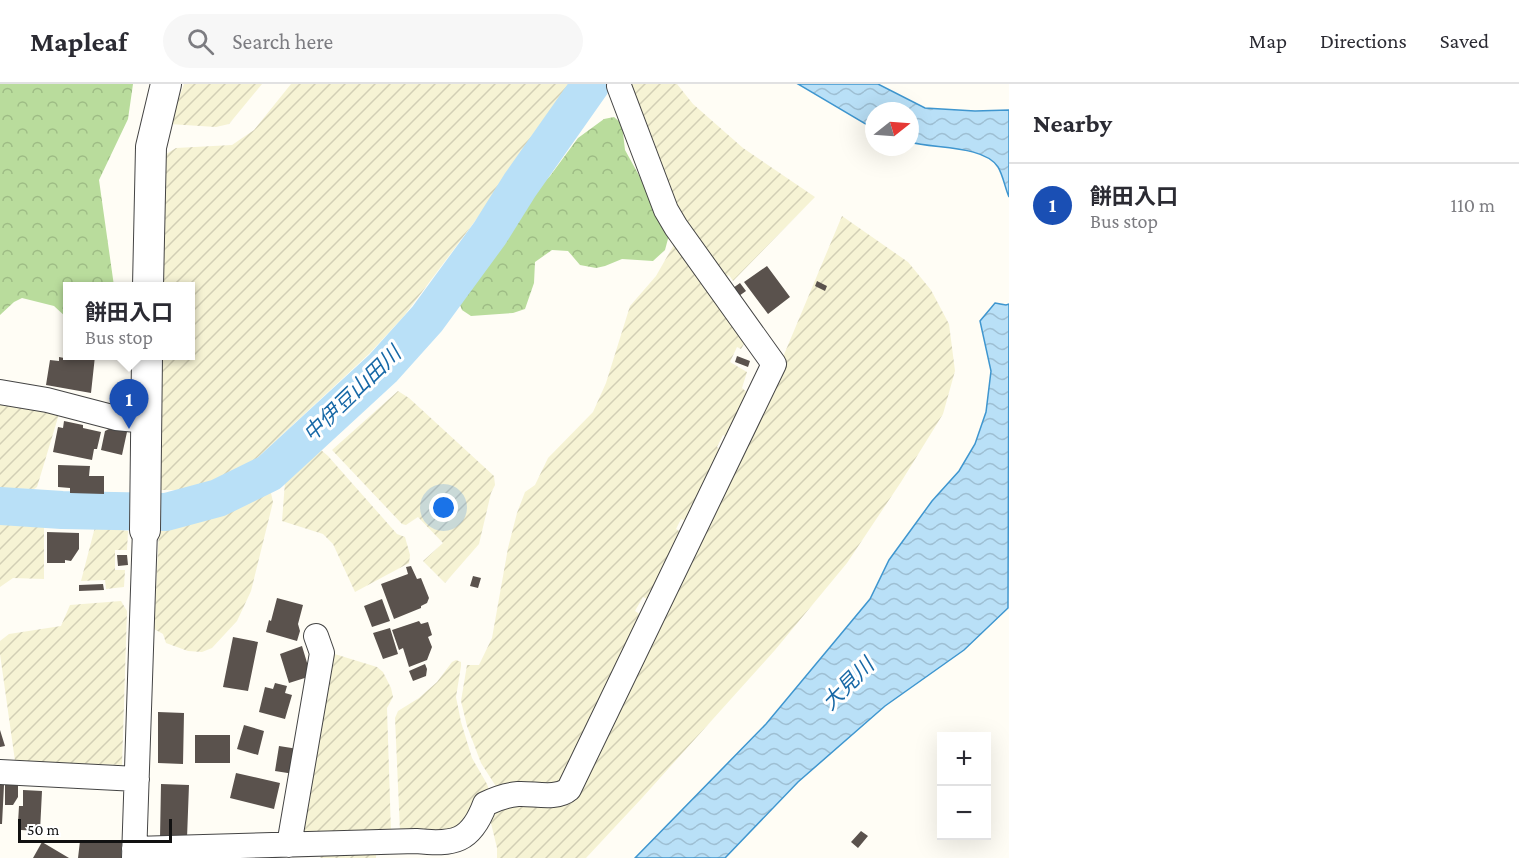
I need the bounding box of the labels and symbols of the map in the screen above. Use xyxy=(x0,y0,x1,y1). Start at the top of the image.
north arrow xyxy=(865,102,919,156)
water label: 中伊豆山田川 xyxy=(298,340,407,446)
pin: 1 xyxy=(110,380,148,429)
your location xyxy=(429,493,458,522)
water label: 大見川 xyxy=(817,652,880,715)
scale bar xyxy=(18,816,172,844)

